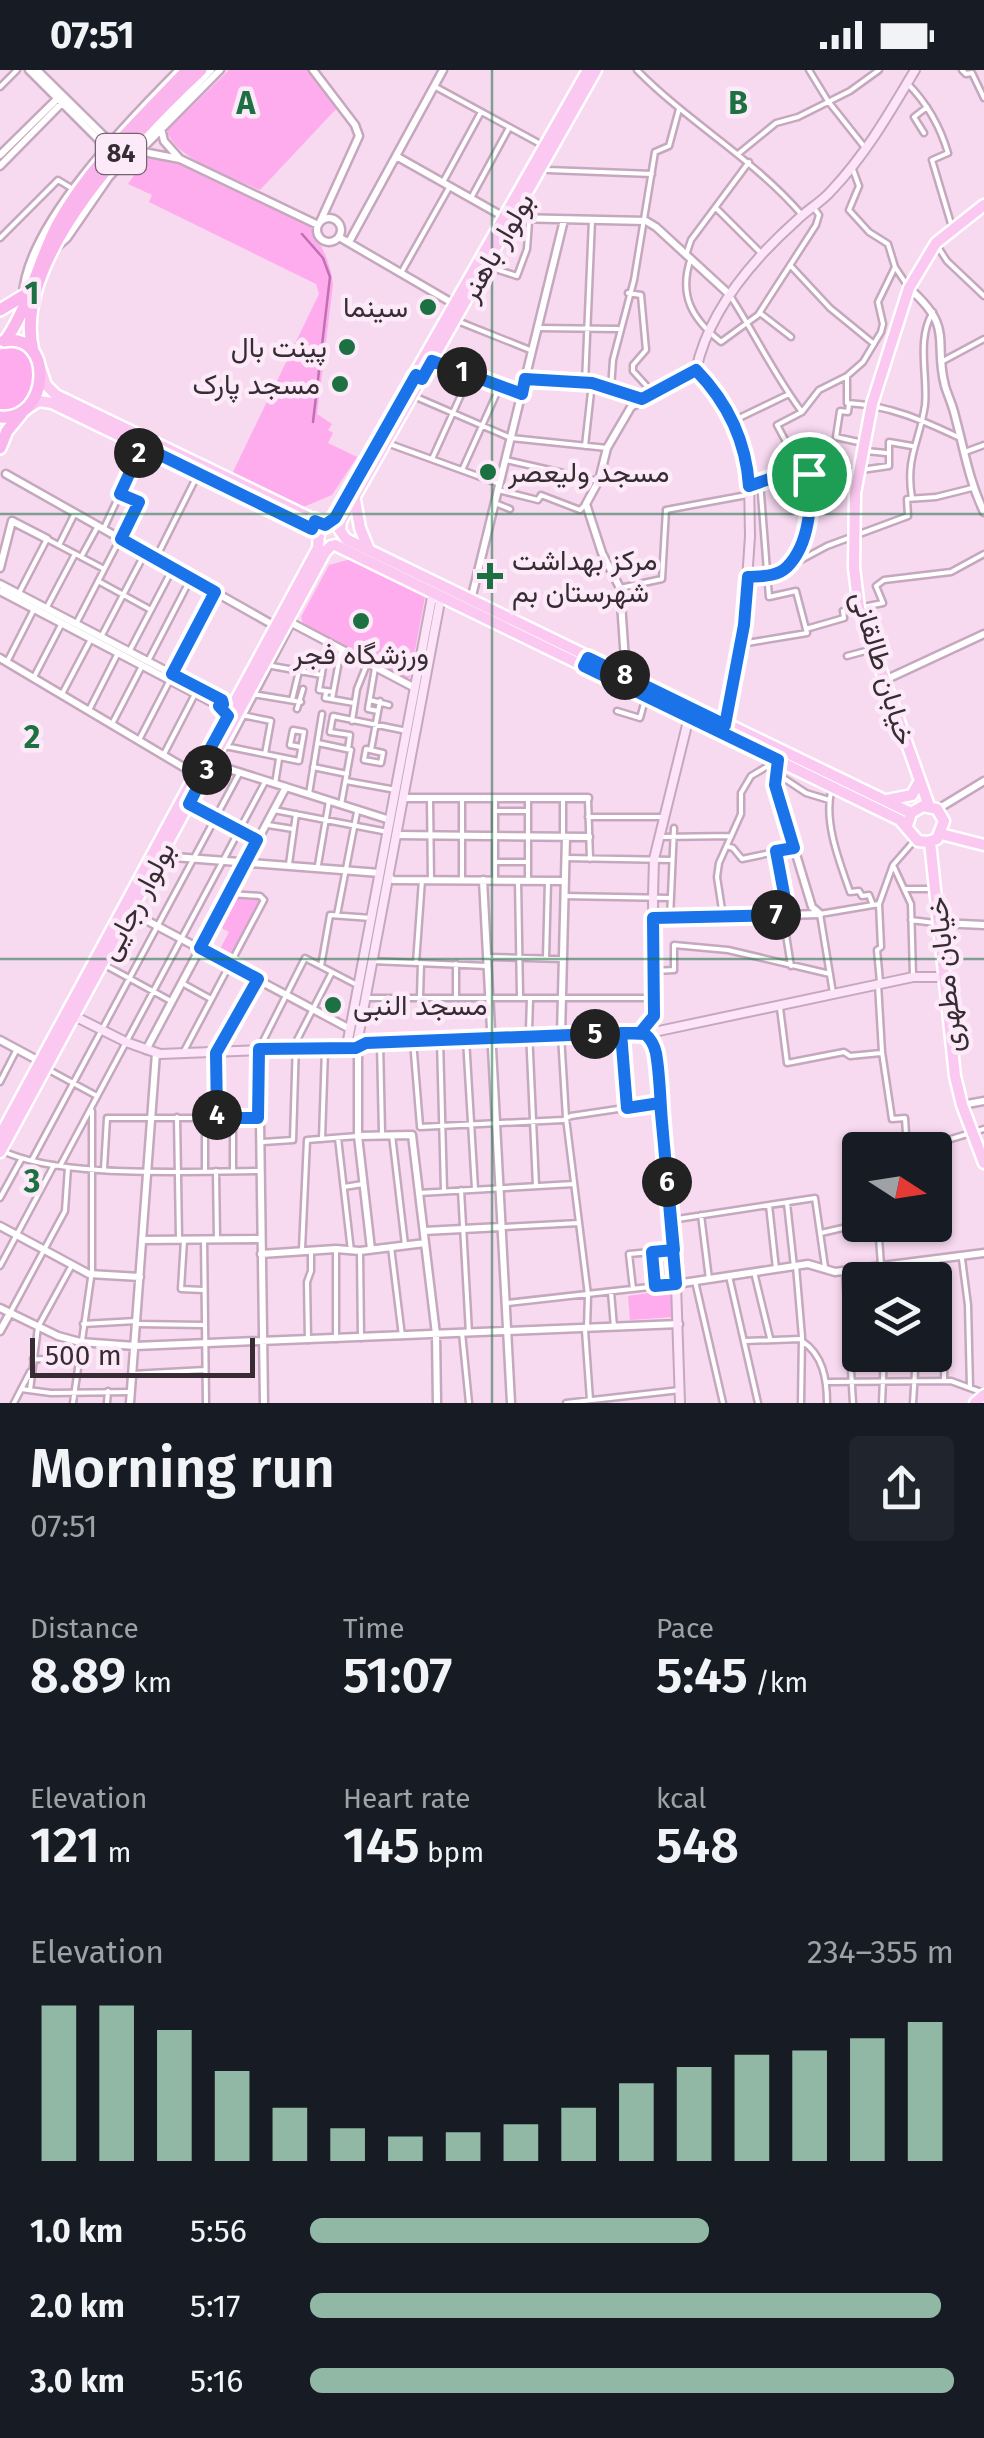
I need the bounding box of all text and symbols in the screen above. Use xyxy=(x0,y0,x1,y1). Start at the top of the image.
text: 07:51 xyxy=(50,12,135,58)
text: A xyxy=(236,84,257,122)
text: B xyxy=(728,84,748,122)
road number: 84 xyxy=(96,134,146,174)
street label: بولوار باهنر xyxy=(452,187,542,309)
text: 1 xyxy=(25,274,39,312)
place label: سینما xyxy=(343,291,408,324)
marker: سینما xyxy=(417,296,439,318)
place label: پینت بال xyxy=(231,331,327,366)
marker: پینت بال xyxy=(336,336,358,358)
pin: 1 xyxy=(437,347,487,397)
text: 1 xyxy=(456,355,469,388)
place label: مسجد پارک xyxy=(192,368,320,403)
marker: مسجد پارک xyxy=(329,373,351,395)
pin: 2 xyxy=(114,428,164,478)
pin xyxy=(767,432,852,517)
text: 2 xyxy=(132,436,146,469)
icon: arrive xyxy=(782,447,837,502)
place label: مسجد ولیعصر xyxy=(507,456,670,490)
marker: مسجد ولیعصر xyxy=(477,461,499,483)
place label: مرکز بهداشت شهرستان بم xyxy=(512,544,658,611)
marker: مرکز بهداشت شهرستان بم xyxy=(477,563,503,589)
street label: خیابان طالقانی xyxy=(844,587,922,749)
marker: ورزشگاه فجر xyxy=(350,610,372,632)
place label: ورزشگاه فجر xyxy=(292,638,429,672)
pin: 8 xyxy=(600,650,650,700)
text: 8 xyxy=(617,658,633,691)
text: 2 xyxy=(24,718,40,756)
pin: 3 xyxy=(182,745,232,795)
text: 3 xyxy=(200,753,214,786)
street label: بولوار رجایی xyxy=(92,836,183,966)
pin: 7 xyxy=(751,890,801,940)
street label: خیابان مطهری xyxy=(920,895,971,1055)
text: 7 xyxy=(769,898,783,931)
place label: مسجد النبی xyxy=(353,989,487,1022)
marker: مسجد النبی xyxy=(322,994,344,1016)
pin: 5 xyxy=(570,1009,620,1059)
text: 5 xyxy=(587,1017,603,1050)
pin: 4 xyxy=(192,1090,242,1140)
text: 4 xyxy=(209,1098,225,1131)
north arrow xyxy=(842,1132,952,1242)
map controls xyxy=(842,1132,952,1372)
pin: 6 xyxy=(642,1157,692,1207)
text: 3 xyxy=(23,1162,40,1200)
text: 6 xyxy=(659,1165,675,1198)
button: layers xyxy=(842,1262,952,1372)
scale bar xyxy=(30,1333,255,1378)
text: 500 m xyxy=(45,1339,122,1372)
text: Morning run xyxy=(30,1436,335,1502)
button: share xyxy=(849,1436,954,1541)
text: 07:51 xyxy=(30,1507,98,1545)
text: Distance xyxy=(30,1612,139,1645)
text: Time xyxy=(343,1612,405,1645)
text: Pace xyxy=(656,1612,714,1645)
text: 8.89 xyxy=(30,1645,126,1705)
text: 51:07 xyxy=(343,1645,452,1705)
text: 5:45 xyxy=(656,1645,748,1705)
text: km xyxy=(126,1666,172,1699)
text: /km xyxy=(748,1666,808,1699)
text: Elevation xyxy=(30,1782,147,1815)
text: Heart rate xyxy=(343,1782,471,1815)
text: kcal xyxy=(656,1782,706,1815)
text: 121 xyxy=(30,1815,100,1875)
text: 145 xyxy=(343,1815,420,1875)
text: 548 xyxy=(656,1815,739,1875)
text: m xyxy=(100,1836,131,1869)
text: bpm xyxy=(420,1836,484,1869)
text: Elevation xyxy=(30,1933,164,1971)
text: 234–355 m xyxy=(807,1933,954,1971)
text: 1.0 km xyxy=(30,2212,123,2250)
text: 5:56 xyxy=(190,2212,247,2250)
text: 2.0 km xyxy=(30,2287,125,2325)
text: 5:17 xyxy=(190,2287,241,2325)
text: 3.0 km xyxy=(30,2362,125,2400)
text: 5:16 xyxy=(190,2362,243,2400)

